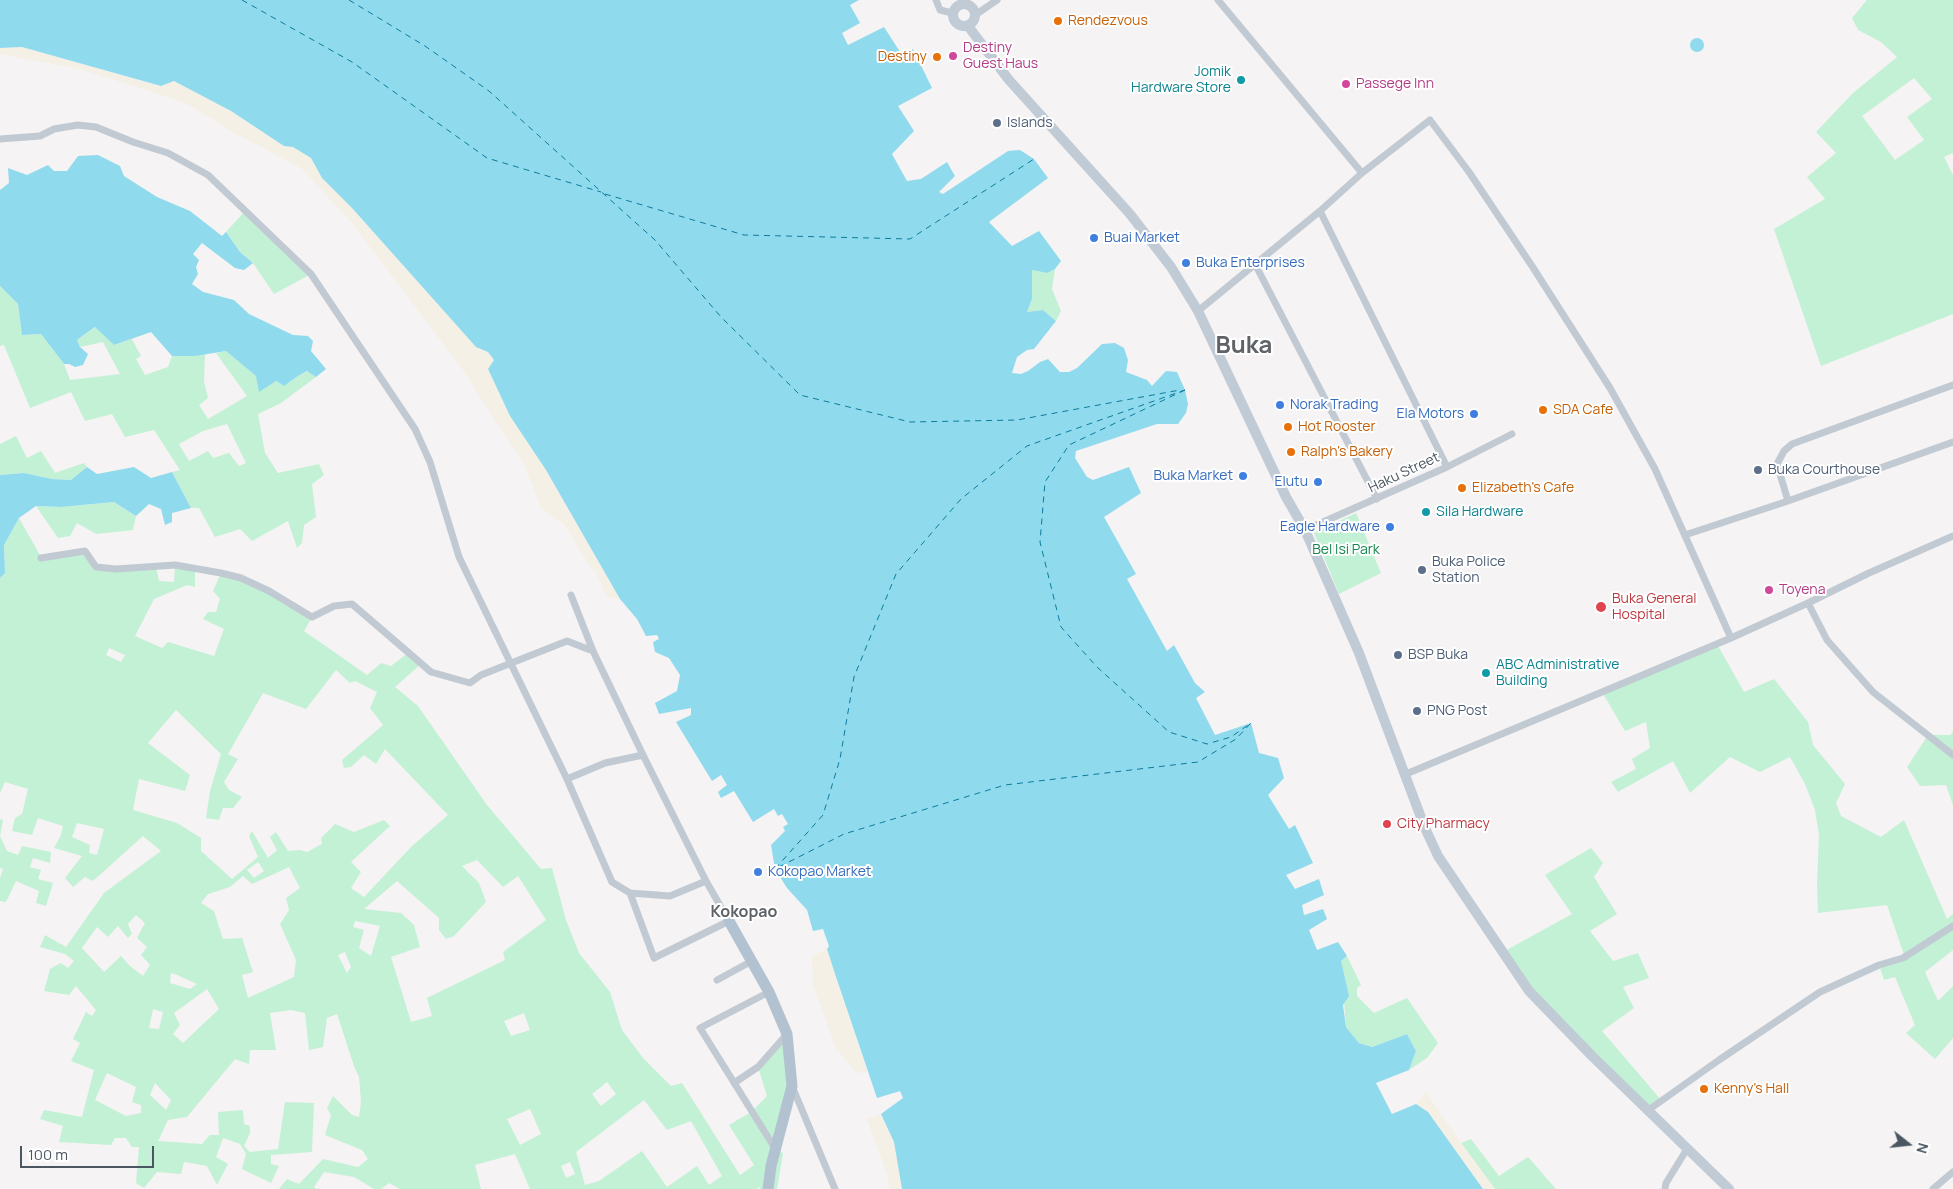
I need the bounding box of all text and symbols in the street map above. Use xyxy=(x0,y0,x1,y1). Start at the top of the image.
place label: Rendezvous xyxy=(1068,13,1148,29)
marker: Rendezvous xyxy=(1052,15,1064,27)
place label: Destiny Guest Haus xyxy=(963,40,1038,72)
place label: Destiny xyxy=(878,49,927,65)
marker: Destiny Guest Haus xyxy=(947,50,959,62)
marker: Destiny xyxy=(931,51,943,63)
place label: Jomik Hardware Store xyxy=(1131,64,1231,96)
marker: Jomik Hardware Store xyxy=(1235,74,1247,86)
place label: Passege Inn xyxy=(1356,76,1434,92)
marker: Passege Inn xyxy=(1340,78,1352,90)
place label: Islands xyxy=(1007,115,1053,131)
marker: Islands xyxy=(991,117,1003,129)
place label: Buai Market xyxy=(1104,230,1180,246)
marker: Buai Market xyxy=(1088,232,1100,244)
place label: Buka Enterprises xyxy=(1196,255,1305,271)
marker: Buka Enterprises xyxy=(1180,257,1192,269)
district label: Buka xyxy=(1216,332,1272,360)
place label: Norak Trading xyxy=(1290,397,1379,413)
marker: Norak Trading xyxy=(1274,399,1286,411)
place label: SDA Cafe xyxy=(1553,402,1613,418)
marker: SDA Cafe xyxy=(1537,404,1549,416)
place label: Ela Motors xyxy=(1396,406,1464,422)
marker: Ela Motors xyxy=(1468,408,1480,420)
place label: Hot Rooster xyxy=(1298,419,1375,435)
marker: Hot Rooster xyxy=(1282,421,1294,433)
place label: Ralph's Bakery xyxy=(1301,444,1393,460)
marker: Ralph's Bakery xyxy=(1285,446,1297,458)
street label: Haku Street xyxy=(1366,449,1442,497)
place label: Buka Courthouse xyxy=(1768,462,1880,478)
marker: Buka Courthouse xyxy=(1752,464,1764,476)
place label: Buka Market xyxy=(1153,468,1233,484)
marker: Buka Market xyxy=(1237,470,1249,482)
place label: Elutu xyxy=(1275,474,1308,490)
marker: Elutu xyxy=(1312,476,1324,488)
place label: Elizabeth's Cafe xyxy=(1472,480,1574,496)
marker: Elizabeth's Cafe xyxy=(1456,482,1468,494)
place label: Sila Hardware xyxy=(1436,504,1523,520)
marker: Sila Hardware xyxy=(1420,506,1432,518)
place label: Eagle Hardware xyxy=(1280,519,1380,535)
marker: Eagle Hardware xyxy=(1384,521,1396,533)
park label: Bel Isi Park xyxy=(1312,542,1380,558)
place label: Buka Police Station xyxy=(1432,554,1505,586)
marker: Buka Police Station xyxy=(1416,564,1428,576)
place label: Toyena xyxy=(1779,582,1825,598)
marker: Toyena xyxy=(1763,584,1775,596)
place label: Buka General Hospital xyxy=(1612,591,1697,624)
marker: Buka General Hospital xyxy=(1594,600,1608,614)
place label: BSP Buka xyxy=(1408,647,1468,663)
marker: BSP Buka xyxy=(1392,649,1404,661)
place label: ABC Administrative Building xyxy=(1496,657,1620,690)
marker: ABC Administrative Building xyxy=(1480,667,1492,679)
place label: PNG Post xyxy=(1427,703,1487,719)
marker: PNG Post xyxy=(1411,705,1423,717)
place label: City Pharmacy xyxy=(1397,816,1490,832)
marker: City Pharmacy xyxy=(1381,818,1393,830)
place label: Kokopao Market xyxy=(768,864,871,880)
marker: Kokopao Market xyxy=(752,866,764,878)
district label: Kokopao xyxy=(711,903,777,923)
place label: Kenny's Hall xyxy=(1714,1081,1789,1097)
marker: Kenny's Hall xyxy=(1698,1083,1710,1095)
north arrow xyxy=(1883,1119,1933,1169)
scale bar xyxy=(22,1136,156,1168)
text: N xyxy=(1912,1141,1933,1156)
text: 100 m xyxy=(28,1144,68,1165)

